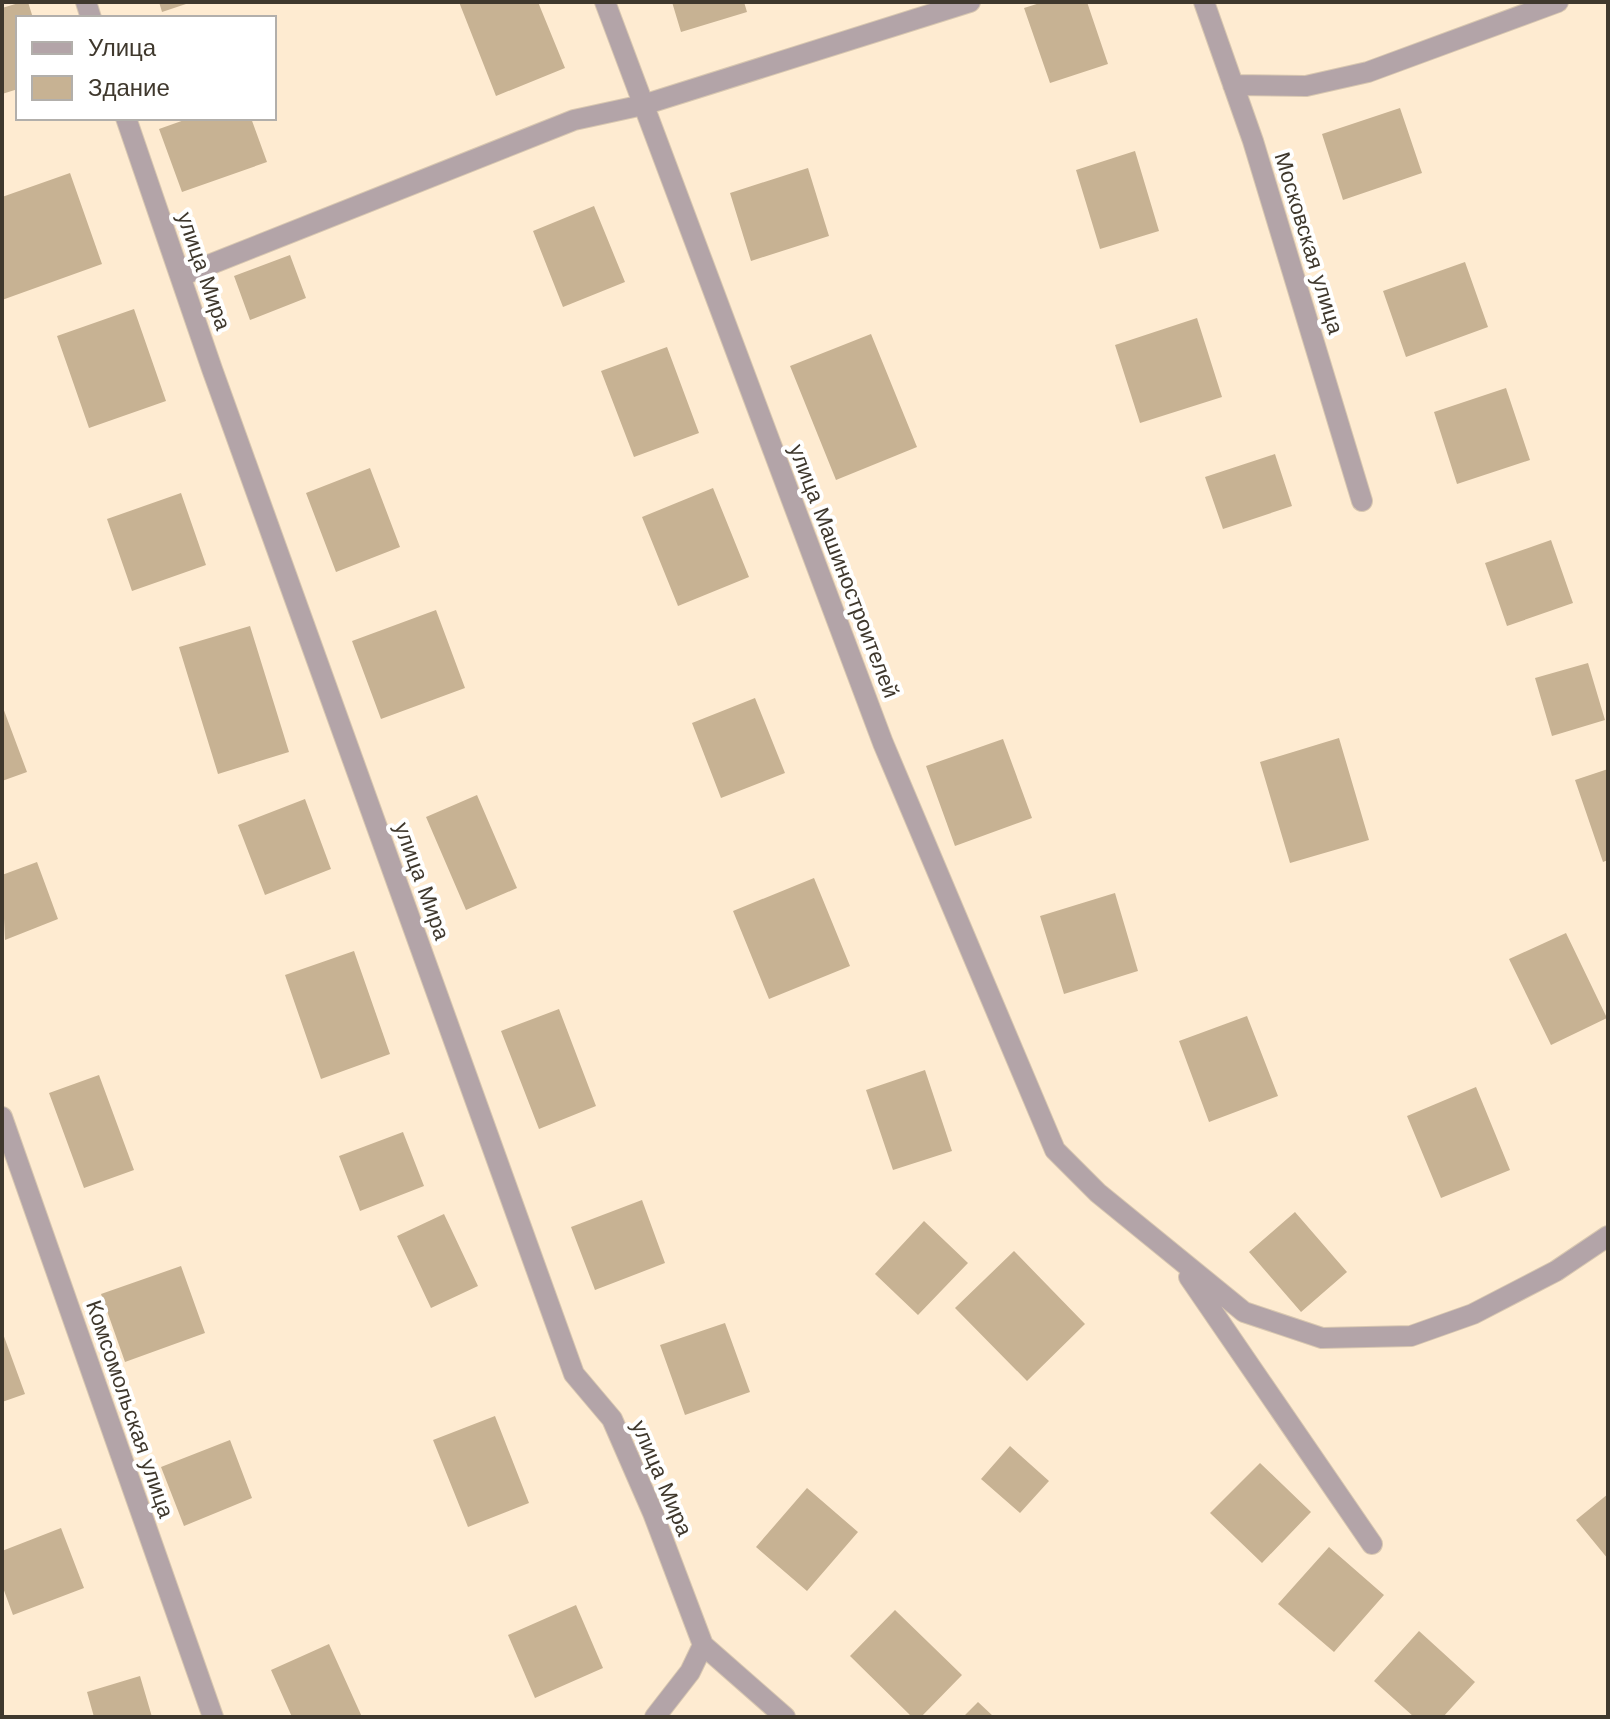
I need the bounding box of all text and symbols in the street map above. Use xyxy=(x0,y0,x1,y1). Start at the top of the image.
legend xyxy=(16,16,276,120)
text: Улица xyxy=(88,34,157,62)
text: Здание xyxy=(88,74,170,102)
street label: Московская улица xyxy=(1269,149,1349,338)
street label: улица Мира xyxy=(172,209,236,334)
street label: улица Машиностроителей xyxy=(784,441,904,701)
street label: улица Мира xyxy=(389,819,455,944)
street label: Комсомольская улица xyxy=(81,1297,179,1522)
street label: улица Мира xyxy=(626,1416,698,1540)

